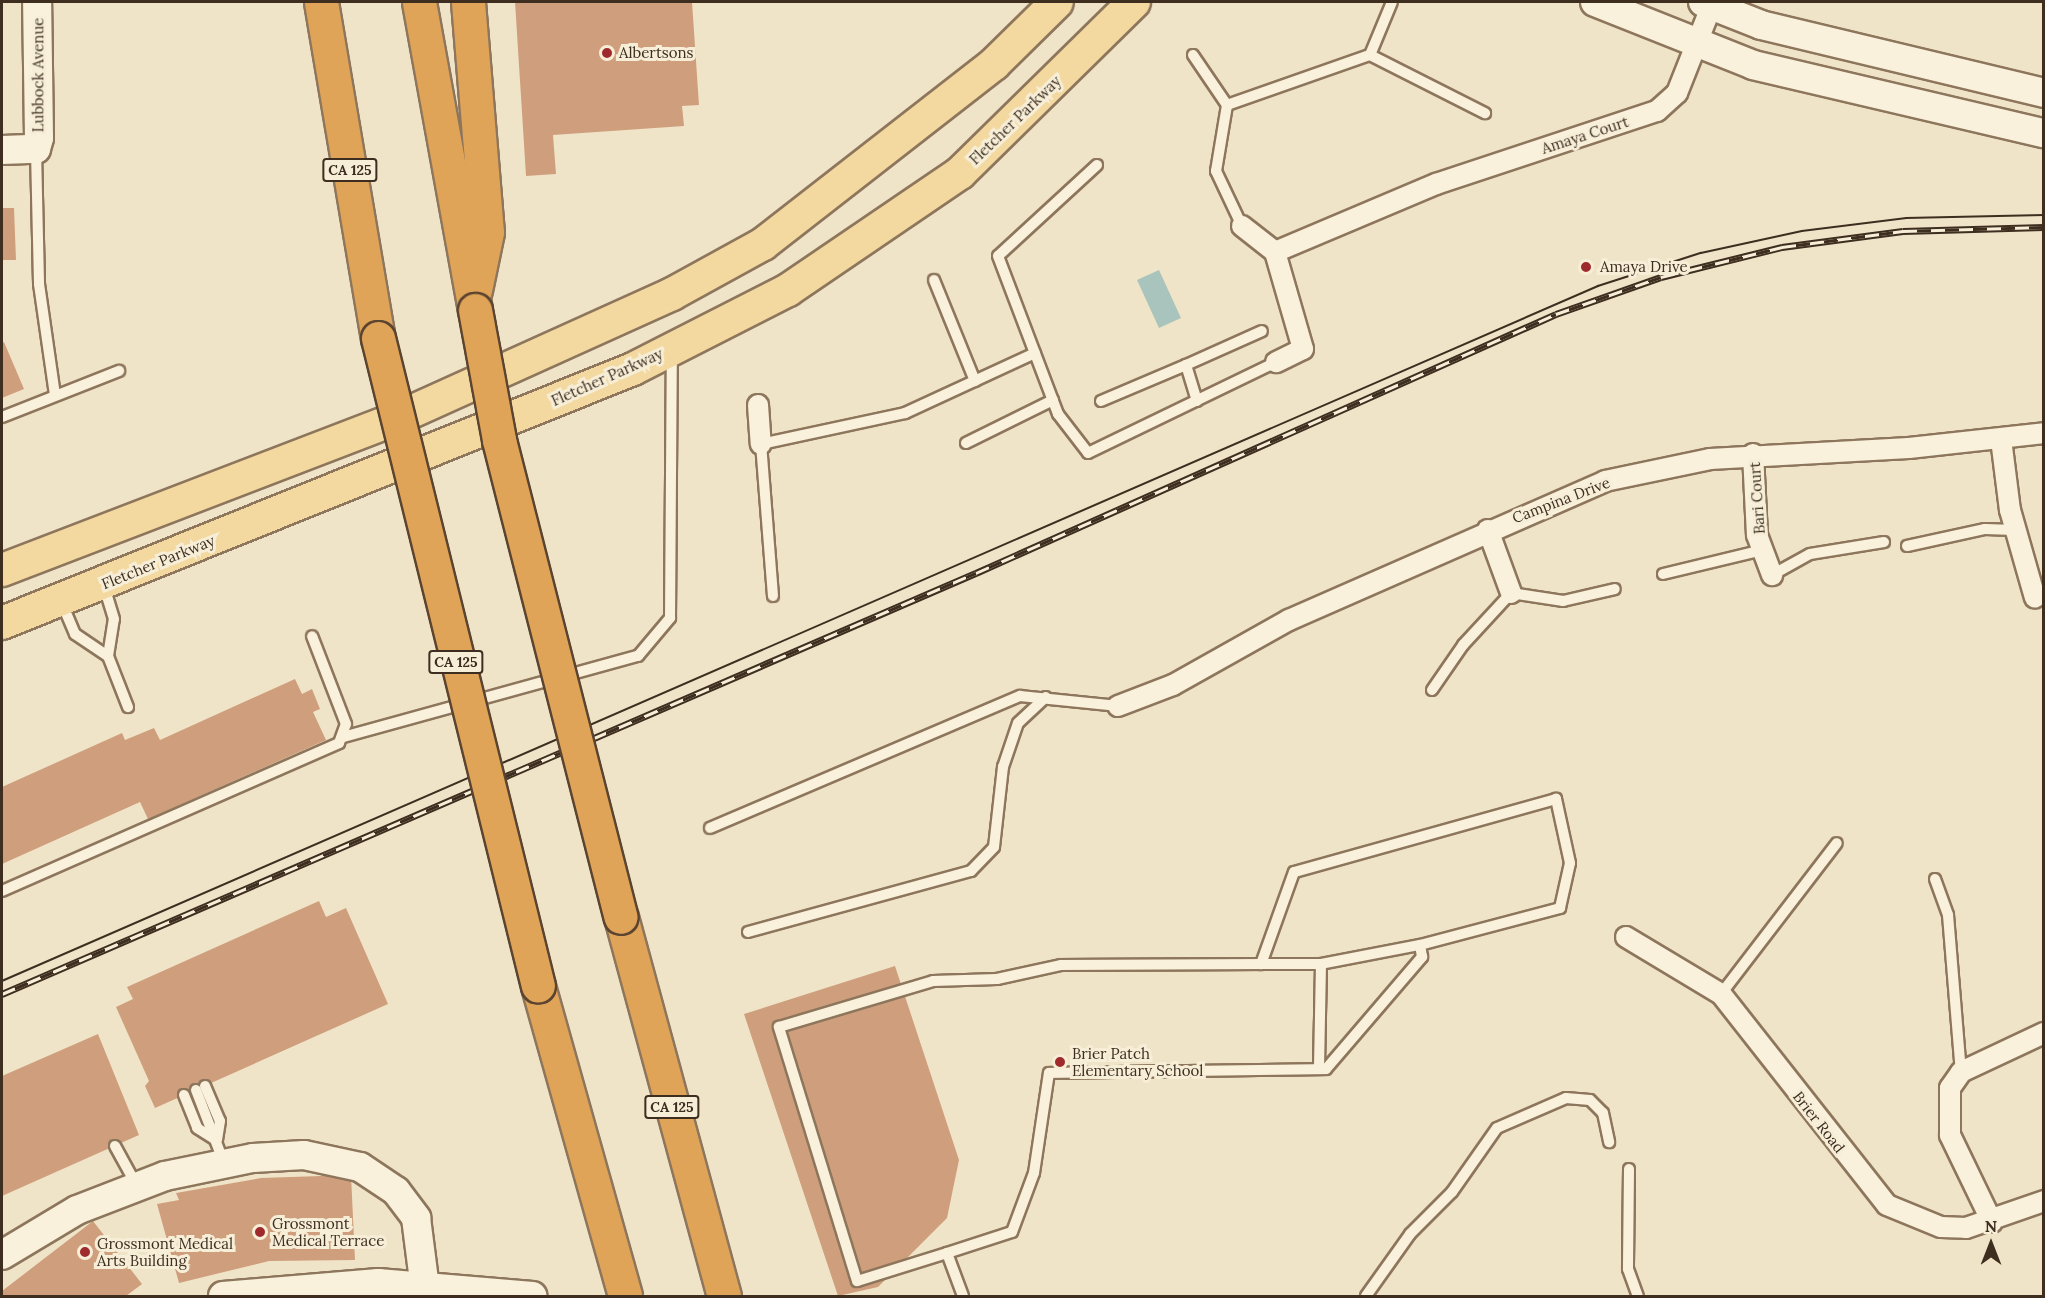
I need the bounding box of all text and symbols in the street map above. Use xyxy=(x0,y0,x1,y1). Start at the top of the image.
street label: Lubbock Avenue xyxy=(29,18,47,132)
place label: Albertsons xyxy=(619,44,694,62)
marker: Albertsons xyxy=(600,46,614,60)
street label: Fletcher Parkway xyxy=(965,72,1065,168)
street label: Amaya Court xyxy=(1539,112,1631,158)
road number: CA 125 xyxy=(322,159,378,181)
marker: Amaya Drive xyxy=(1577,258,1595,276)
place label: Amaya Drive xyxy=(1600,258,1688,276)
street label: Fletcher Parkway xyxy=(548,344,666,410)
street label: Bari Court xyxy=(1745,461,1769,535)
street label: Campina Drive xyxy=(1510,473,1612,527)
street label: Fletcher Parkway xyxy=(99,531,217,593)
road number: CA 125 xyxy=(428,651,484,673)
place label: Brier Patch Elementary School xyxy=(1072,1044,1203,1079)
marker: Brier Patch Elementary School xyxy=(1053,1055,1067,1069)
street label: Brier Road xyxy=(1789,1088,1849,1156)
road number: CA 125 xyxy=(644,1096,700,1118)
place label: Grossmont Medical Terrace xyxy=(272,1214,384,1249)
north arrow xyxy=(1961,1214,2021,1274)
text: N xyxy=(1985,1216,1997,1236)
marker: Grossmont Medical Terrace xyxy=(253,1225,267,1239)
place label: Grossmont Medical Arts Building xyxy=(97,1234,233,1269)
marker: Grossmont Medical Arts Building xyxy=(78,1245,92,1259)

